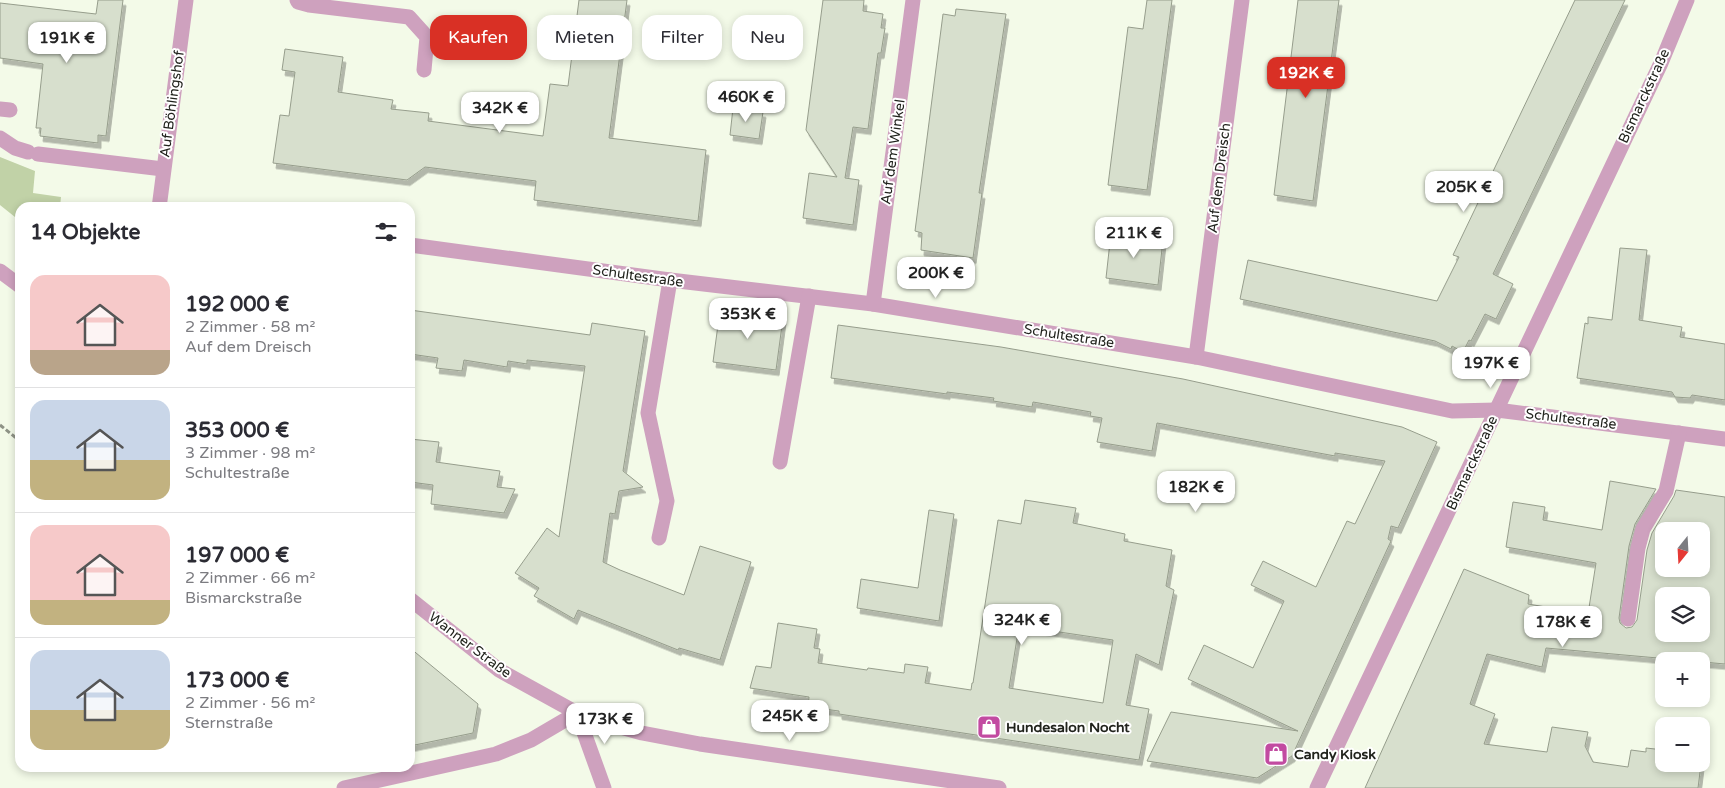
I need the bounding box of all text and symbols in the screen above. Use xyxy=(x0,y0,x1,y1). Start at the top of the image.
chip: Kaufen xyxy=(430,15,527,60)
chip: Mieten xyxy=(537,15,632,60)
chip: Filter xyxy=(642,15,722,60)
chip: Neu xyxy=(732,15,803,60)
pin: 191K € xyxy=(26,22,108,64)
text: 191K € xyxy=(39,28,95,48)
street label: Bismarckstraße xyxy=(1615,46,1673,146)
street label: Auf Böhlingshof xyxy=(156,49,188,159)
pin: 192K € xyxy=(1265,56,1347,99)
text: 192K € xyxy=(1278,63,1334,83)
pin: 460K € xyxy=(705,80,787,123)
text: 460K € xyxy=(718,87,774,107)
pin: 342K € xyxy=(459,92,541,134)
text: 342K € xyxy=(472,98,528,118)
street label: Auf dem Winkel xyxy=(877,98,909,206)
street label: Auf dem Dreisch xyxy=(1204,122,1234,234)
pin: 205K € xyxy=(1423,170,1505,213)
text: 205K € xyxy=(1436,177,1492,197)
pin: 211K € xyxy=(1093,216,1175,259)
icon: filters xyxy=(372,218,400,246)
text: 14 Objekte xyxy=(30,220,140,245)
text: 211K € xyxy=(1106,223,1162,243)
pin: 200K € xyxy=(895,256,977,299)
street label: Schultestraße xyxy=(592,261,685,291)
text: 200K € xyxy=(908,263,964,283)
text: 192 000 € xyxy=(185,292,289,317)
icon: home xyxy=(70,295,130,355)
pin: 353K € xyxy=(707,298,789,340)
text: 353K € xyxy=(720,304,776,324)
text: 2 Zimmer · 58 m² xyxy=(185,317,315,337)
street label: Schultestraße xyxy=(1023,320,1116,352)
text: Auf dem Dreisch xyxy=(185,337,311,357)
pin: 197K € xyxy=(1450,346,1532,389)
text: 197K € xyxy=(1463,353,1519,373)
street label: Schultestraße xyxy=(1525,405,1617,433)
street label: Bismarckstraße xyxy=(1443,413,1501,513)
text: 353 000 € xyxy=(185,418,289,443)
icon: home xyxy=(70,420,130,480)
text: 3 Zimmer · 98 m² xyxy=(185,443,315,463)
text: Schultestraße xyxy=(185,463,289,483)
pin: 182K € xyxy=(1155,470,1237,513)
text: 182K € xyxy=(1168,477,1224,497)
north arrow xyxy=(1655,522,1710,578)
map controls xyxy=(1655,522,1710,772)
text: 197 000 € xyxy=(185,543,289,568)
icon: home xyxy=(70,545,130,605)
text: 2 Zimmer · 66 m² xyxy=(185,568,315,588)
button: layers xyxy=(1655,587,1710,642)
text: Bismarckstraße xyxy=(185,588,302,608)
pin: 324K € xyxy=(981,604,1063,646)
pin: 178K € xyxy=(1522,606,1604,648)
street label: Wanner Straße xyxy=(425,608,515,682)
text: 324K € xyxy=(994,610,1050,630)
text: 178K € xyxy=(1535,612,1591,632)
button: + xyxy=(1655,652,1710,707)
text: 173 000 € xyxy=(185,668,289,693)
icon: home xyxy=(70,670,130,730)
text: 2 Zimmer · 56 m² xyxy=(185,693,315,713)
pin: 245K € xyxy=(749,700,831,742)
pin: 173K € xyxy=(564,702,646,745)
text: 245K € xyxy=(762,706,818,726)
text: 173K € xyxy=(577,709,633,729)
text: Sternstraße xyxy=(185,713,273,733)
shop icon: Hundesalon Nocht xyxy=(976,714,1002,740)
button: − xyxy=(1655,717,1710,772)
place label: Hundesalon Nocht xyxy=(1006,719,1130,736)
shop icon: Candy Kiosk xyxy=(1263,741,1289,767)
place label: Candy Kiosk xyxy=(1294,746,1376,763)

